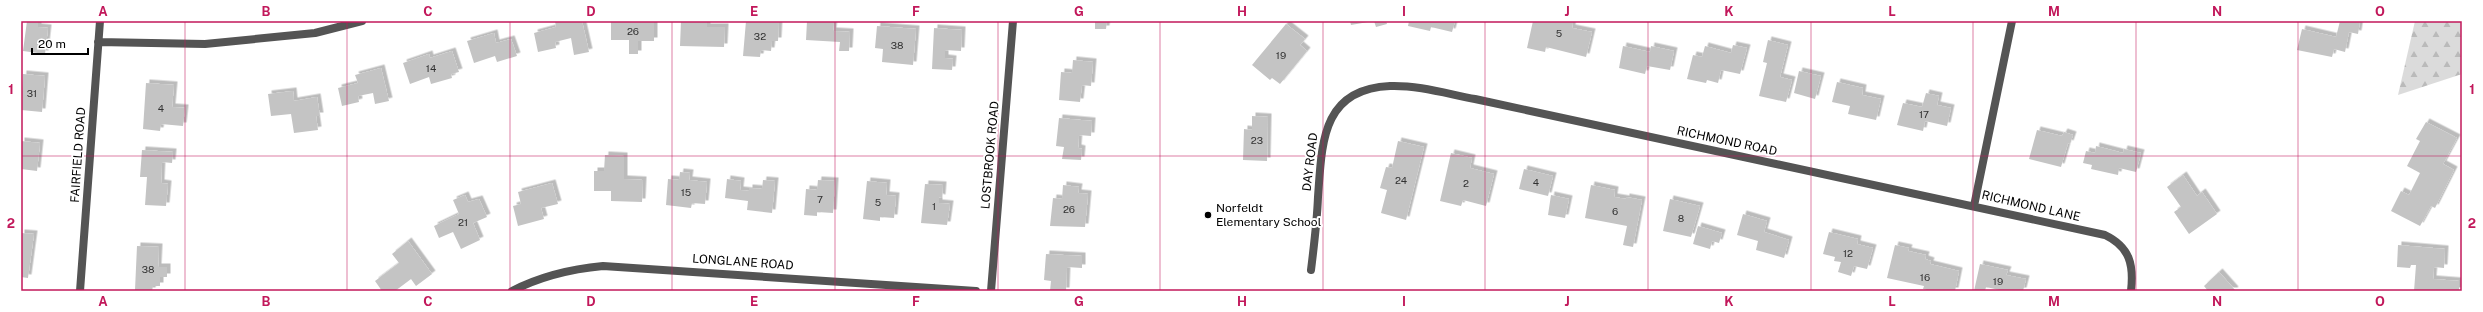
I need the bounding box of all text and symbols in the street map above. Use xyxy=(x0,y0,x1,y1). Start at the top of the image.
text: A xyxy=(98,4,108,19)
text: B xyxy=(262,4,271,19)
text: C xyxy=(423,4,433,19)
text: D xyxy=(586,4,596,19)
text: E xyxy=(750,4,758,19)
text: F xyxy=(912,4,920,19)
text: G xyxy=(1074,4,1084,19)
text: H xyxy=(1237,4,1247,19)
text: I xyxy=(1402,4,1406,19)
text: J xyxy=(1564,4,1570,19)
text: K xyxy=(1724,4,1734,19)
text: L xyxy=(1888,4,1896,19)
text: M xyxy=(2048,4,2060,19)
text: N xyxy=(2212,4,2222,19)
text: O xyxy=(2375,4,2385,19)
house number: 26 xyxy=(627,25,639,37)
house number: 5 xyxy=(1556,27,1562,39)
scale bar xyxy=(32,30,88,56)
house number: 32 xyxy=(754,30,766,42)
text: 20 m xyxy=(38,37,66,51)
house number: 38 xyxy=(891,39,903,51)
house number: 19 xyxy=(1276,49,1286,61)
house number: 14 xyxy=(426,62,436,74)
text: 1 xyxy=(8,82,14,97)
text: 1 xyxy=(2469,82,2475,97)
house number: 31 xyxy=(27,87,37,99)
street label: LOSTBROOK ROAD xyxy=(978,100,1002,210)
house number: 4 xyxy=(158,102,164,114)
street label: FAIRFIELD ROAD xyxy=(68,107,88,203)
house number: 17 xyxy=(1919,108,1929,120)
street label: RICHMOND ROAD xyxy=(1676,124,1778,158)
street label: DAY ROAD xyxy=(1299,132,1321,192)
house number: 23 xyxy=(1251,134,1263,146)
house number: 24 xyxy=(1395,174,1407,186)
house number: 4 xyxy=(1533,176,1539,188)
house number: 2 xyxy=(1463,177,1469,189)
house number: 15 xyxy=(681,186,691,198)
street label: RICHMOND LANE xyxy=(1980,188,2082,224)
house number: 7 xyxy=(817,193,823,205)
house number: 5 xyxy=(875,196,881,208)
house number: 1 xyxy=(932,200,936,212)
place label: Norfeldt Elementary School xyxy=(1216,201,1322,229)
house number: 26 xyxy=(1063,203,1075,215)
house number: 6 xyxy=(1612,205,1618,217)
marker: Norfeldt Elementary School xyxy=(1203,210,1213,220)
house number: 8 xyxy=(1678,212,1684,224)
text: 2 xyxy=(7,216,15,231)
house number: 21 xyxy=(458,216,468,228)
text: 2 xyxy=(2468,216,2476,231)
house number: 12 xyxy=(1843,247,1853,259)
street label: LONGLANE ROAD xyxy=(692,251,794,273)
house number: 38 xyxy=(142,263,154,275)
house number: 16 xyxy=(1920,271,1930,283)
house number: 19 xyxy=(1993,275,2003,287)
text: A xyxy=(98,294,108,309)
text: B xyxy=(262,294,271,309)
text: C xyxy=(423,294,433,309)
text: D xyxy=(586,294,596,309)
text: E xyxy=(750,294,758,309)
text: F xyxy=(912,294,920,309)
text: G xyxy=(1074,294,1084,309)
text: H xyxy=(1237,294,1247,309)
text: I xyxy=(1402,294,1406,309)
text: J xyxy=(1564,294,1570,309)
text: K xyxy=(1724,294,1734,309)
text: L xyxy=(1888,294,1896,309)
text: M xyxy=(2048,294,2060,309)
text: N xyxy=(2212,294,2222,309)
text: O xyxy=(2375,294,2385,309)

